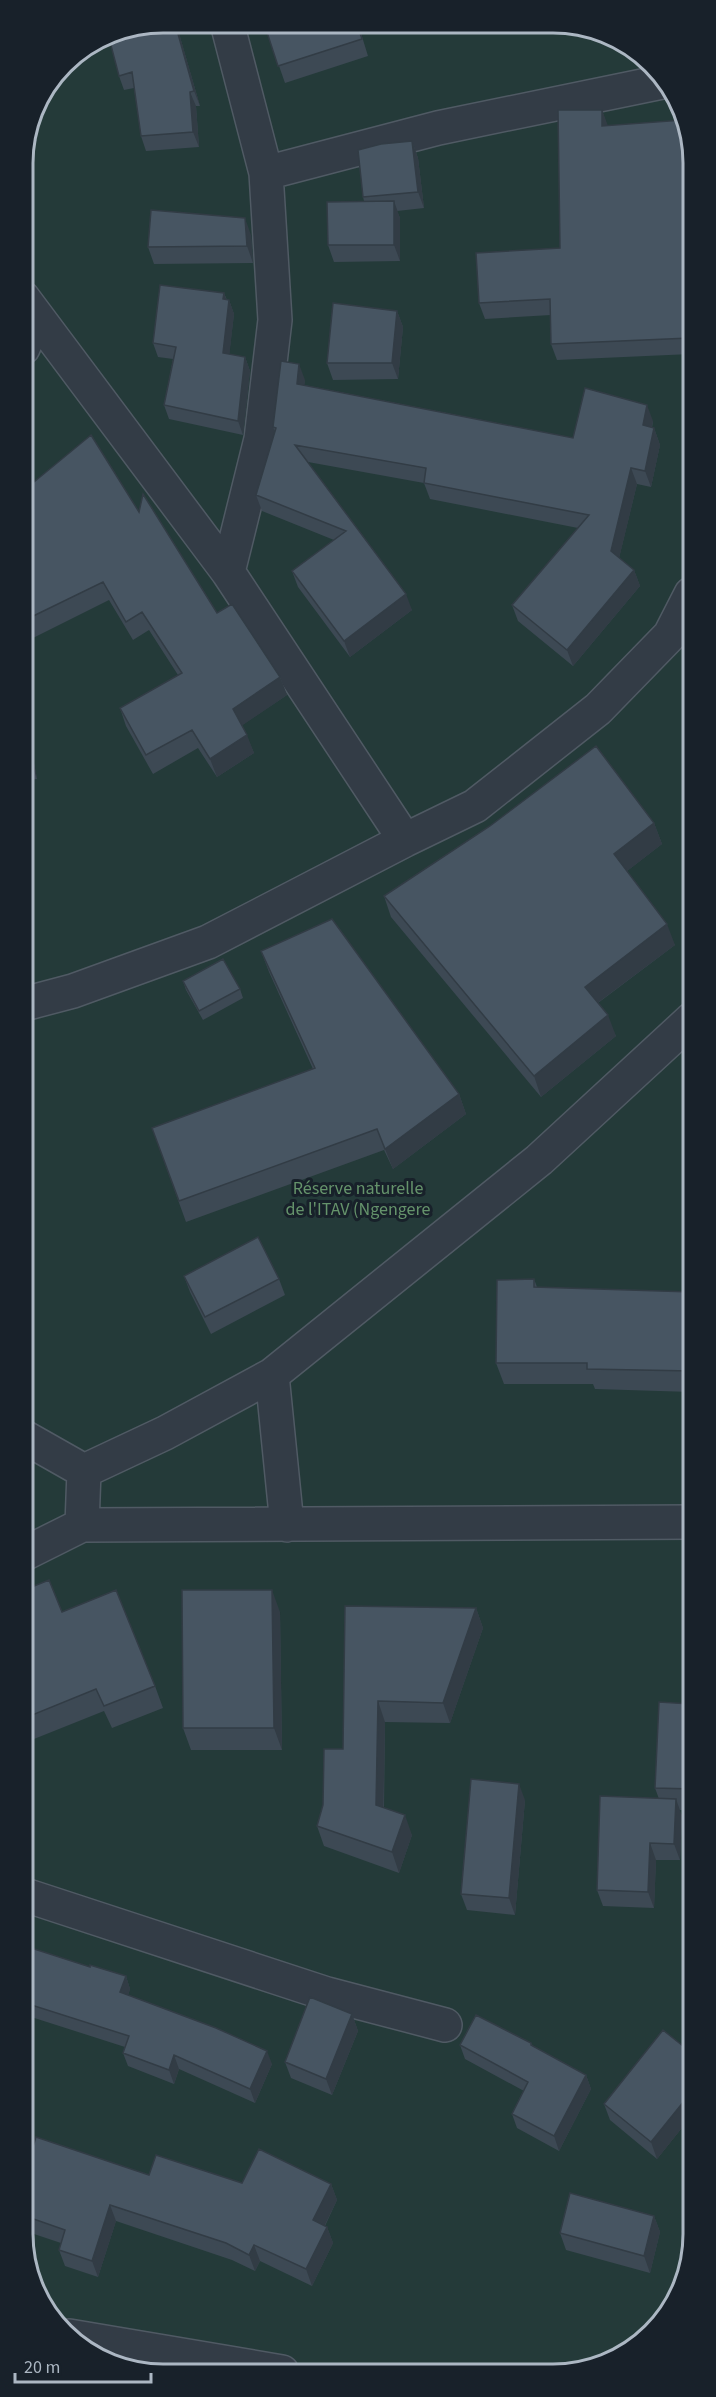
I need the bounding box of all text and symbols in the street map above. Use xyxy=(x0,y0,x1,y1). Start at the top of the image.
park label: Réserve naturelle de l'ITAV (Ngengere xyxy=(285,1176,431,1222)
scale bar xyxy=(15,2346,152,2384)
text: 20 m xyxy=(24,2355,60,2380)

